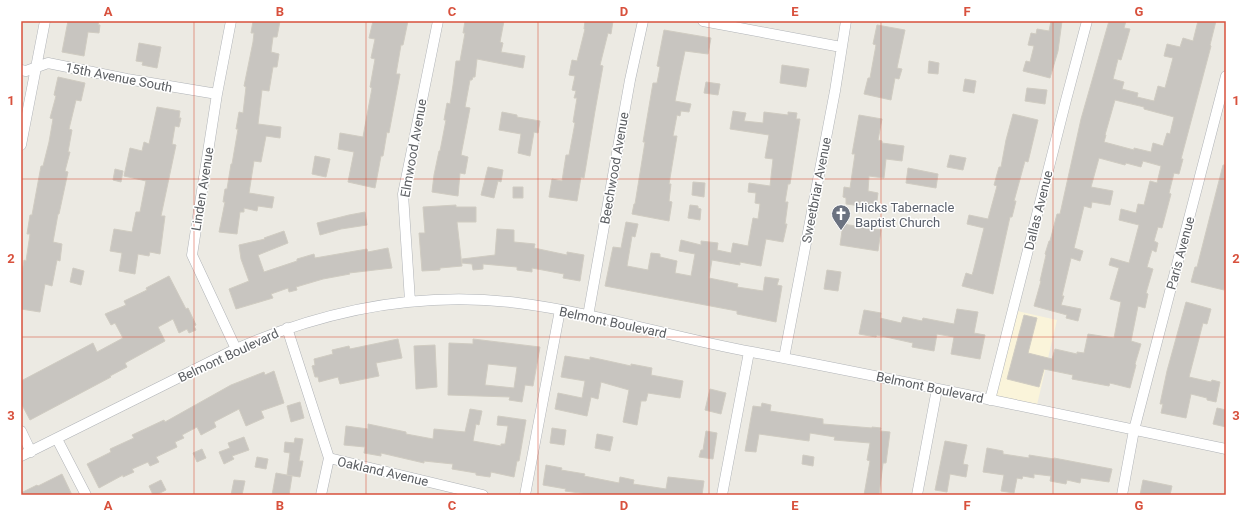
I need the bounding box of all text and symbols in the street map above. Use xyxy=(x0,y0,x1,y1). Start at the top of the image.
text: A xyxy=(104,4,113,19)
text: B xyxy=(276,4,284,19)
text: C xyxy=(448,4,457,19)
text: D xyxy=(620,4,628,19)
text: E xyxy=(791,4,799,19)
text: F xyxy=(963,4,971,19)
text: G xyxy=(1135,4,1144,19)
street label: 15th Avenue South xyxy=(64,60,174,95)
text: 1 xyxy=(7,93,15,108)
text: 1 xyxy=(1232,93,1240,108)
street label: Elmwood Avenue xyxy=(397,98,430,198)
street label: Beechwood Avenue xyxy=(597,111,632,225)
street label: Sweetbriar Avenue xyxy=(799,136,834,244)
street label: Linden Avenue xyxy=(188,146,217,232)
street label: Dallas Avenue xyxy=(1021,169,1056,251)
place label: Hicks Tabernacle Baptist Church xyxy=(855,200,954,230)
church icon: Hicks Tabernacle Baptist Church xyxy=(830,203,852,231)
street label: Paris Avenue xyxy=(1164,215,1197,291)
text: 2 xyxy=(7,251,15,266)
text: 2 xyxy=(1232,251,1240,266)
street label: Belmont Boulevard xyxy=(558,304,668,341)
street label: Belmont Boulevard xyxy=(176,326,281,385)
street label: Belmont Boulevard xyxy=(875,369,985,406)
text: 3 xyxy=(7,408,15,423)
text: 3 xyxy=(1232,408,1240,423)
street label: Oakland Avenue xyxy=(336,454,430,489)
text: A xyxy=(104,498,113,513)
text: B xyxy=(276,498,284,513)
text: C xyxy=(448,498,457,513)
text: D xyxy=(620,498,628,513)
text: E xyxy=(791,498,799,513)
text: F xyxy=(963,498,971,513)
text: G xyxy=(1135,498,1144,513)

